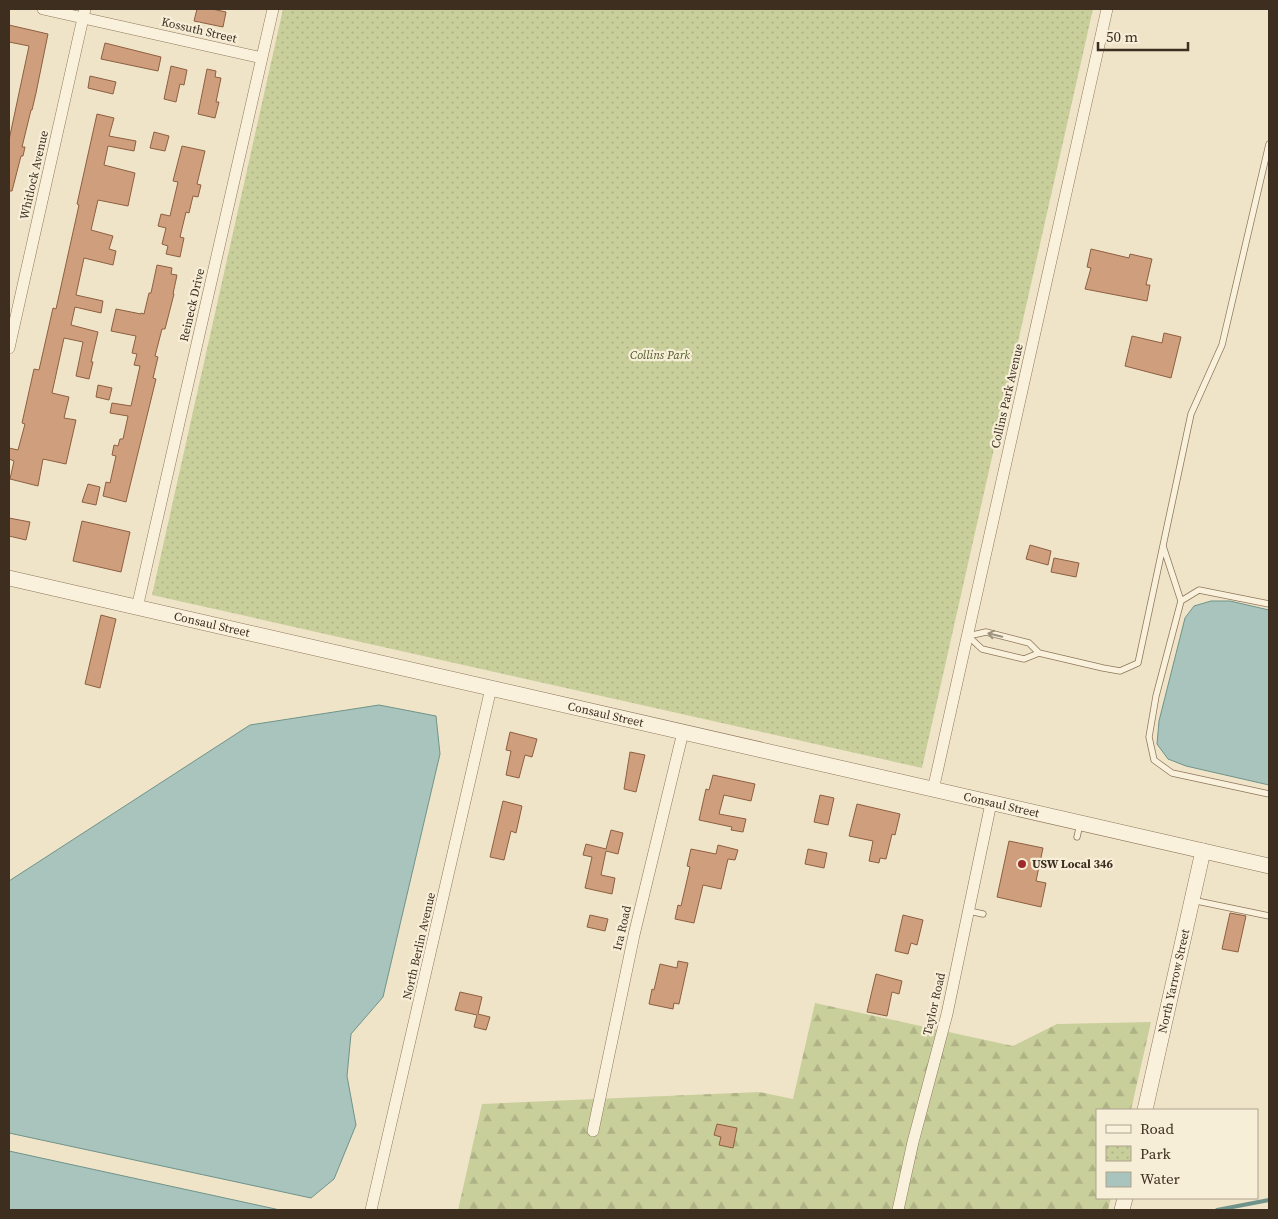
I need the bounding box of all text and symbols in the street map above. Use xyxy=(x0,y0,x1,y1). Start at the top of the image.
street label: Kossuth Street xyxy=(160,14,238,46)
scale bar xyxy=(1098,20,1188,52)
text: 50 m xyxy=(1106,26,1138,47)
street label: Whitlock Avenue xyxy=(16,129,52,221)
street label: Reineck Drive xyxy=(176,267,208,343)
street label: Collins Park Avenue xyxy=(987,342,1027,450)
park label: Collins Park xyxy=(630,347,690,363)
street label: Consaul Street xyxy=(172,608,251,641)
one-way arrow xyxy=(988,629,1004,639)
street label: Consaul Street xyxy=(566,698,645,731)
street label: Consaul Street xyxy=(962,788,1041,821)
place label: USW Local 346 xyxy=(1032,856,1114,872)
marker: USW Local 346 xyxy=(1016,858,1028,870)
street label: North Berlin Avenue xyxy=(399,891,439,1001)
street label: Ira Road xyxy=(609,904,635,952)
street label: North Yarrow Street xyxy=(1154,927,1193,1035)
street label: Taylor Road xyxy=(919,971,949,1037)
legend xyxy=(1096,1109,1258,1199)
text: Road xyxy=(1140,1118,1174,1139)
text: Park xyxy=(1140,1143,1172,1164)
text: Water xyxy=(1140,1168,1181,1189)

